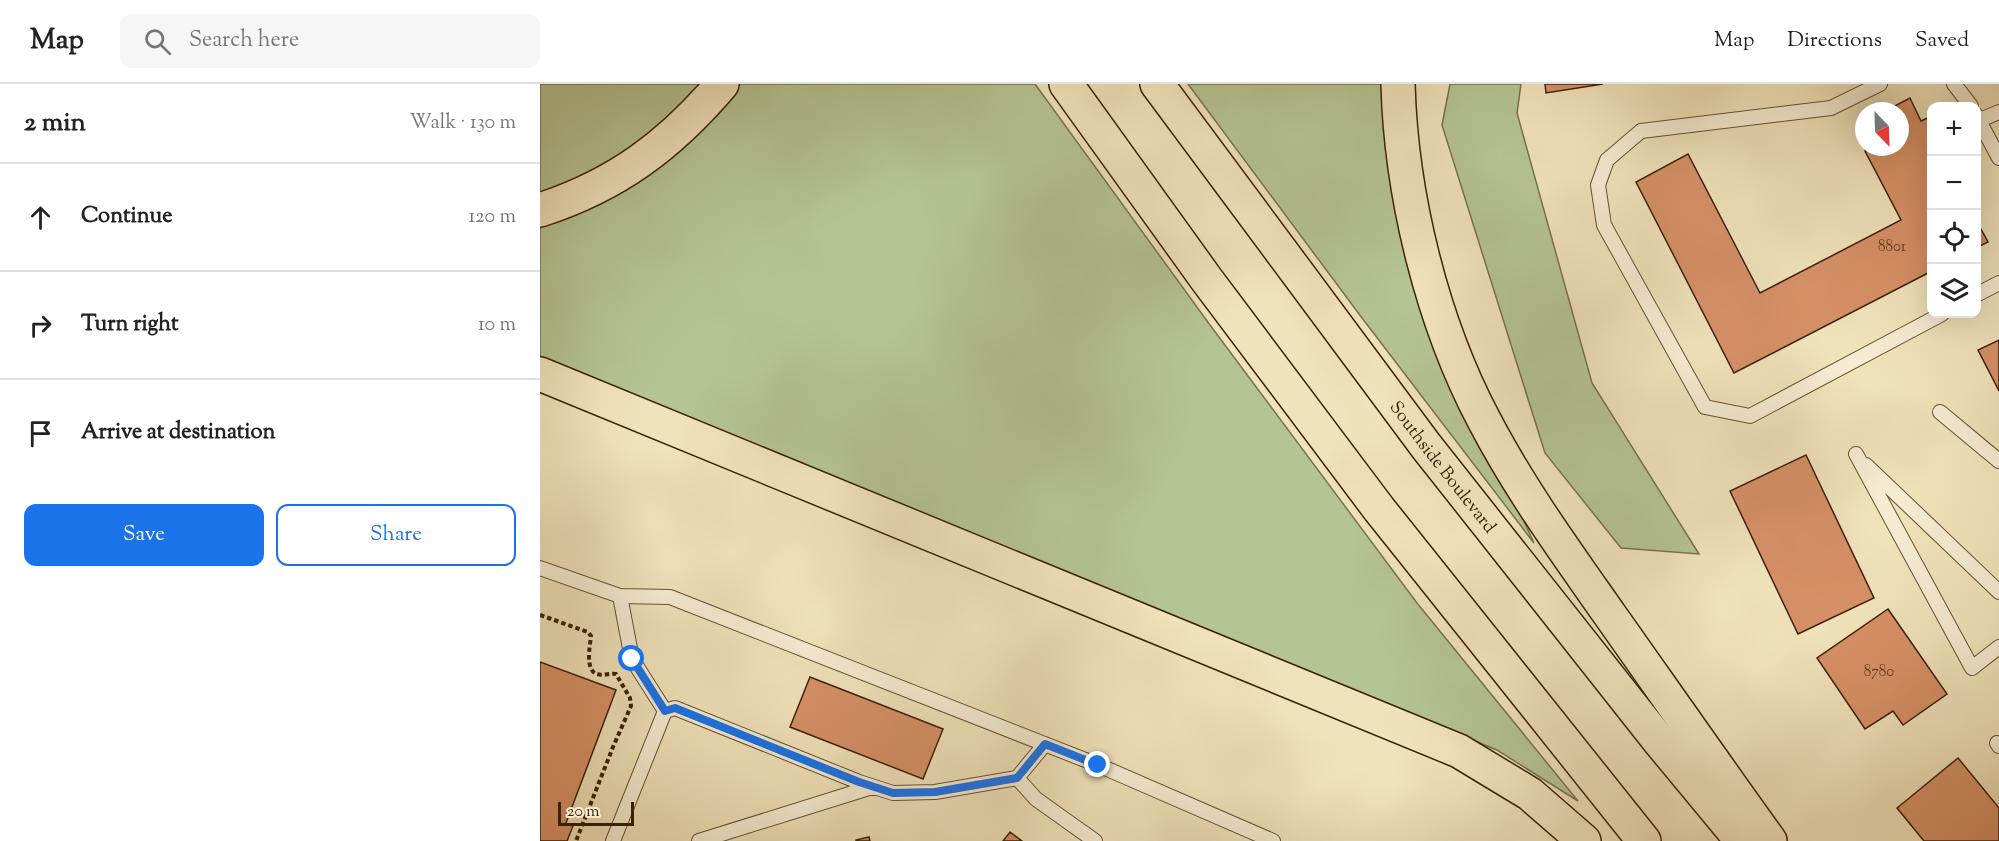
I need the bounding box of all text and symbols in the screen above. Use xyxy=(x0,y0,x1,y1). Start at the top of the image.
search box xyxy=(120,14,540,68)
text: Map xyxy=(30,21,84,61)
icon: search xyxy=(141,25,174,58)
text: Search here xyxy=(189,25,299,57)
text: Map xyxy=(1714,26,1754,56)
text: Directions xyxy=(1787,26,1882,56)
text: Saved xyxy=(1915,26,1969,56)
north arrow xyxy=(1855,102,1909,156)
map controls xyxy=(1927,102,1981,318)
button: + xyxy=(1927,102,1981,156)
text: 2 min xyxy=(24,105,86,142)
text: Walk · 130 m xyxy=(409,109,516,138)
button: − xyxy=(1927,156,1981,210)
icon: ahead xyxy=(24,201,57,234)
text: Continue xyxy=(81,201,172,233)
text: 120 m xyxy=(468,203,516,232)
button: locate xyxy=(1927,210,1981,264)
house number: 8801 xyxy=(1878,237,1906,258)
button: layers xyxy=(1927,264,1981,318)
icon: right xyxy=(24,309,57,342)
text: Turn right xyxy=(81,309,178,341)
text: 10 m xyxy=(478,311,516,340)
street label: Southside Boulevard xyxy=(1382,396,1501,540)
icon: arrive xyxy=(24,417,57,450)
text: Arrive at destination xyxy=(81,417,276,449)
button: Save xyxy=(24,504,264,566)
button: Share xyxy=(276,504,516,566)
route start xyxy=(618,645,644,671)
house number: 8780 xyxy=(1864,662,1894,683)
route end xyxy=(1084,751,1110,777)
scale bar xyxy=(558,799,634,826)
text: 20 m xyxy=(567,801,600,824)

